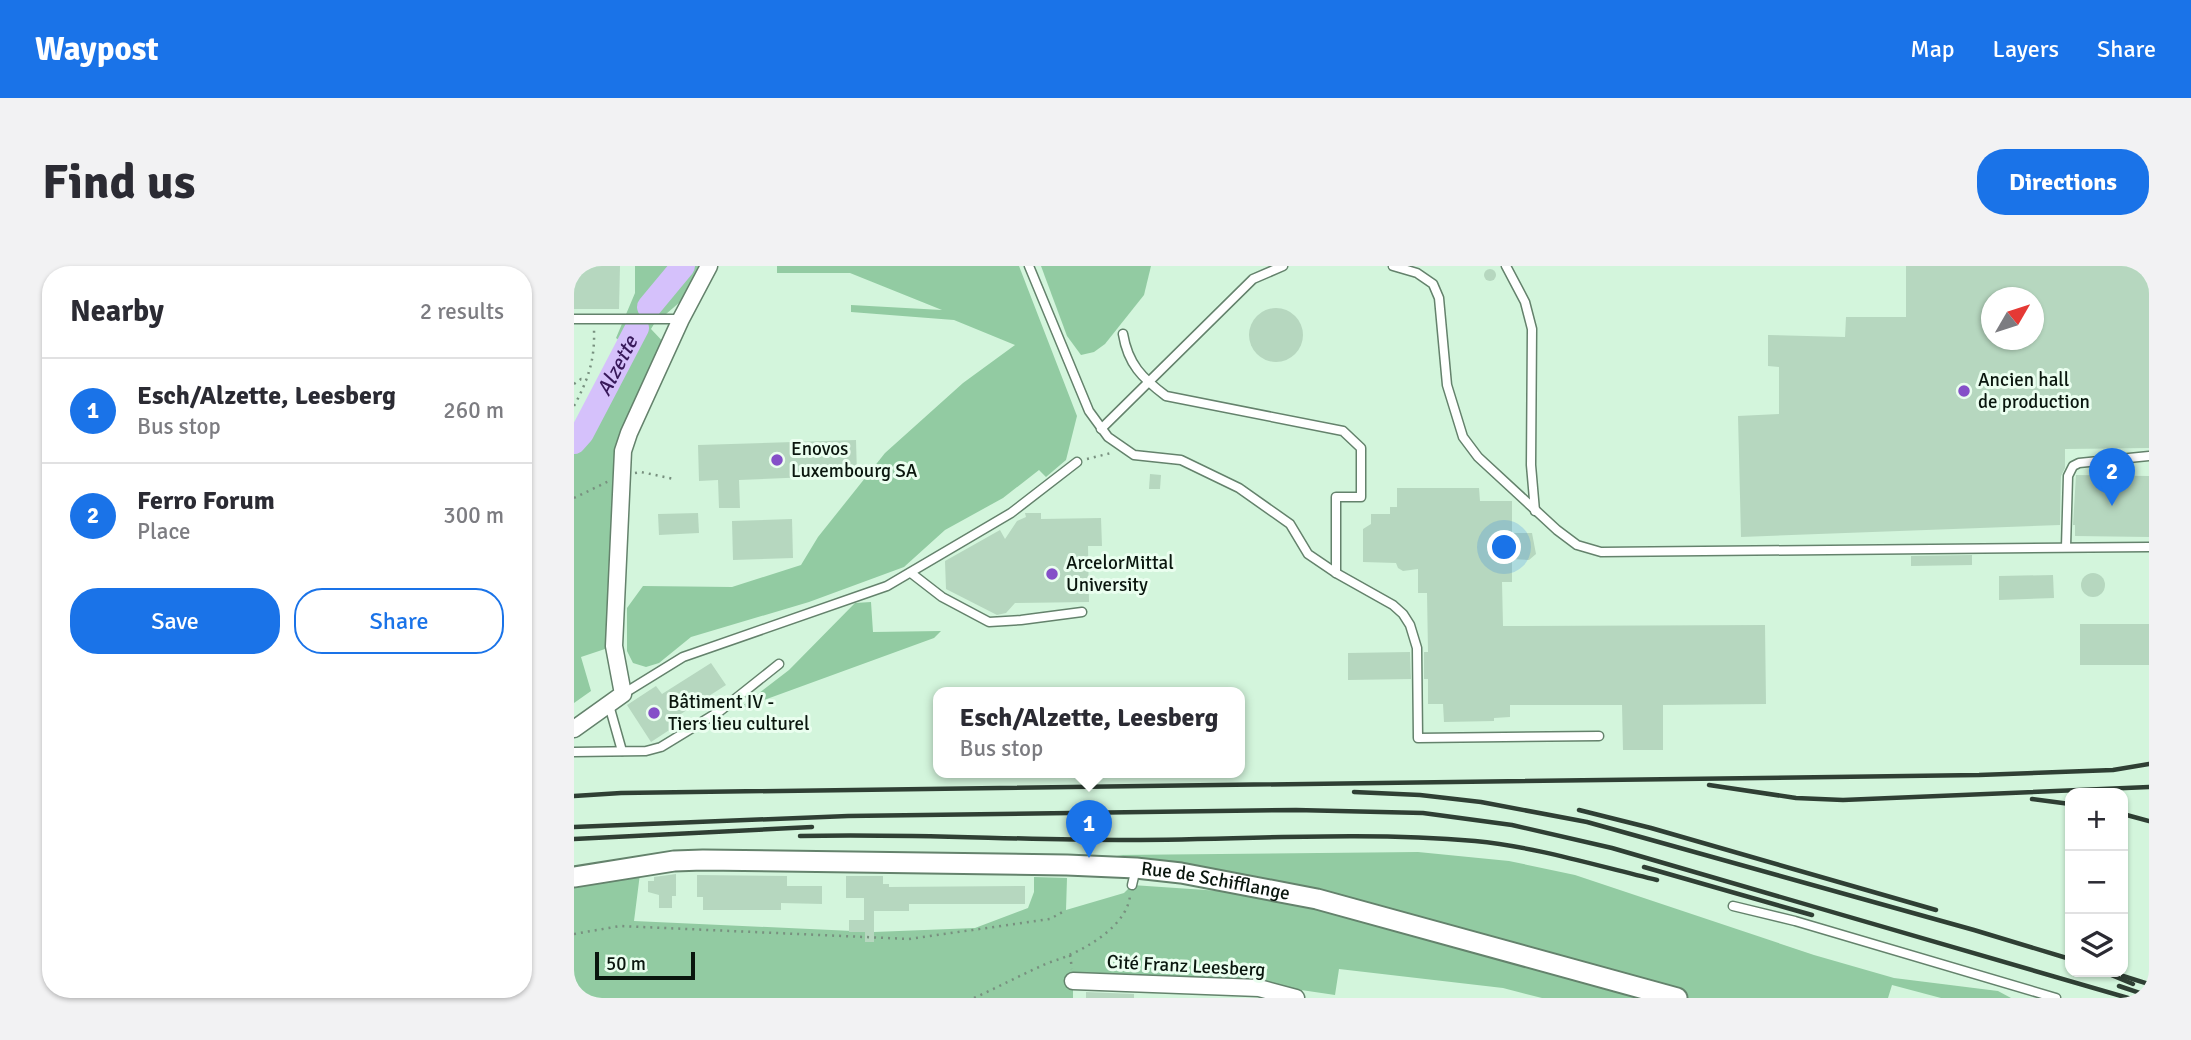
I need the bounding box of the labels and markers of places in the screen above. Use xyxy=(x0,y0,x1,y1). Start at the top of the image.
place label: Ancien hall de production xyxy=(1978,368,2090,414)
marker: Ancien hall de production xyxy=(1956,383,1972,399)
place label: Enovos Luxembourg SA xyxy=(791,437,918,483)
pin: 2 xyxy=(2089,448,2135,506)
marker: Enovos Luxembourg SA xyxy=(769,452,785,468)
place label: ArcelorMittal University xyxy=(1066,551,1174,597)
marker: ArcelorMittal University xyxy=(1044,566,1060,582)
place label: Bâtiment IV - Tiers lieu culturel xyxy=(668,690,810,736)
marker: Bâtiment IV - Tiers lieu culturel xyxy=(646,705,662,721)
pin: 1 xyxy=(1066,800,1112,858)

